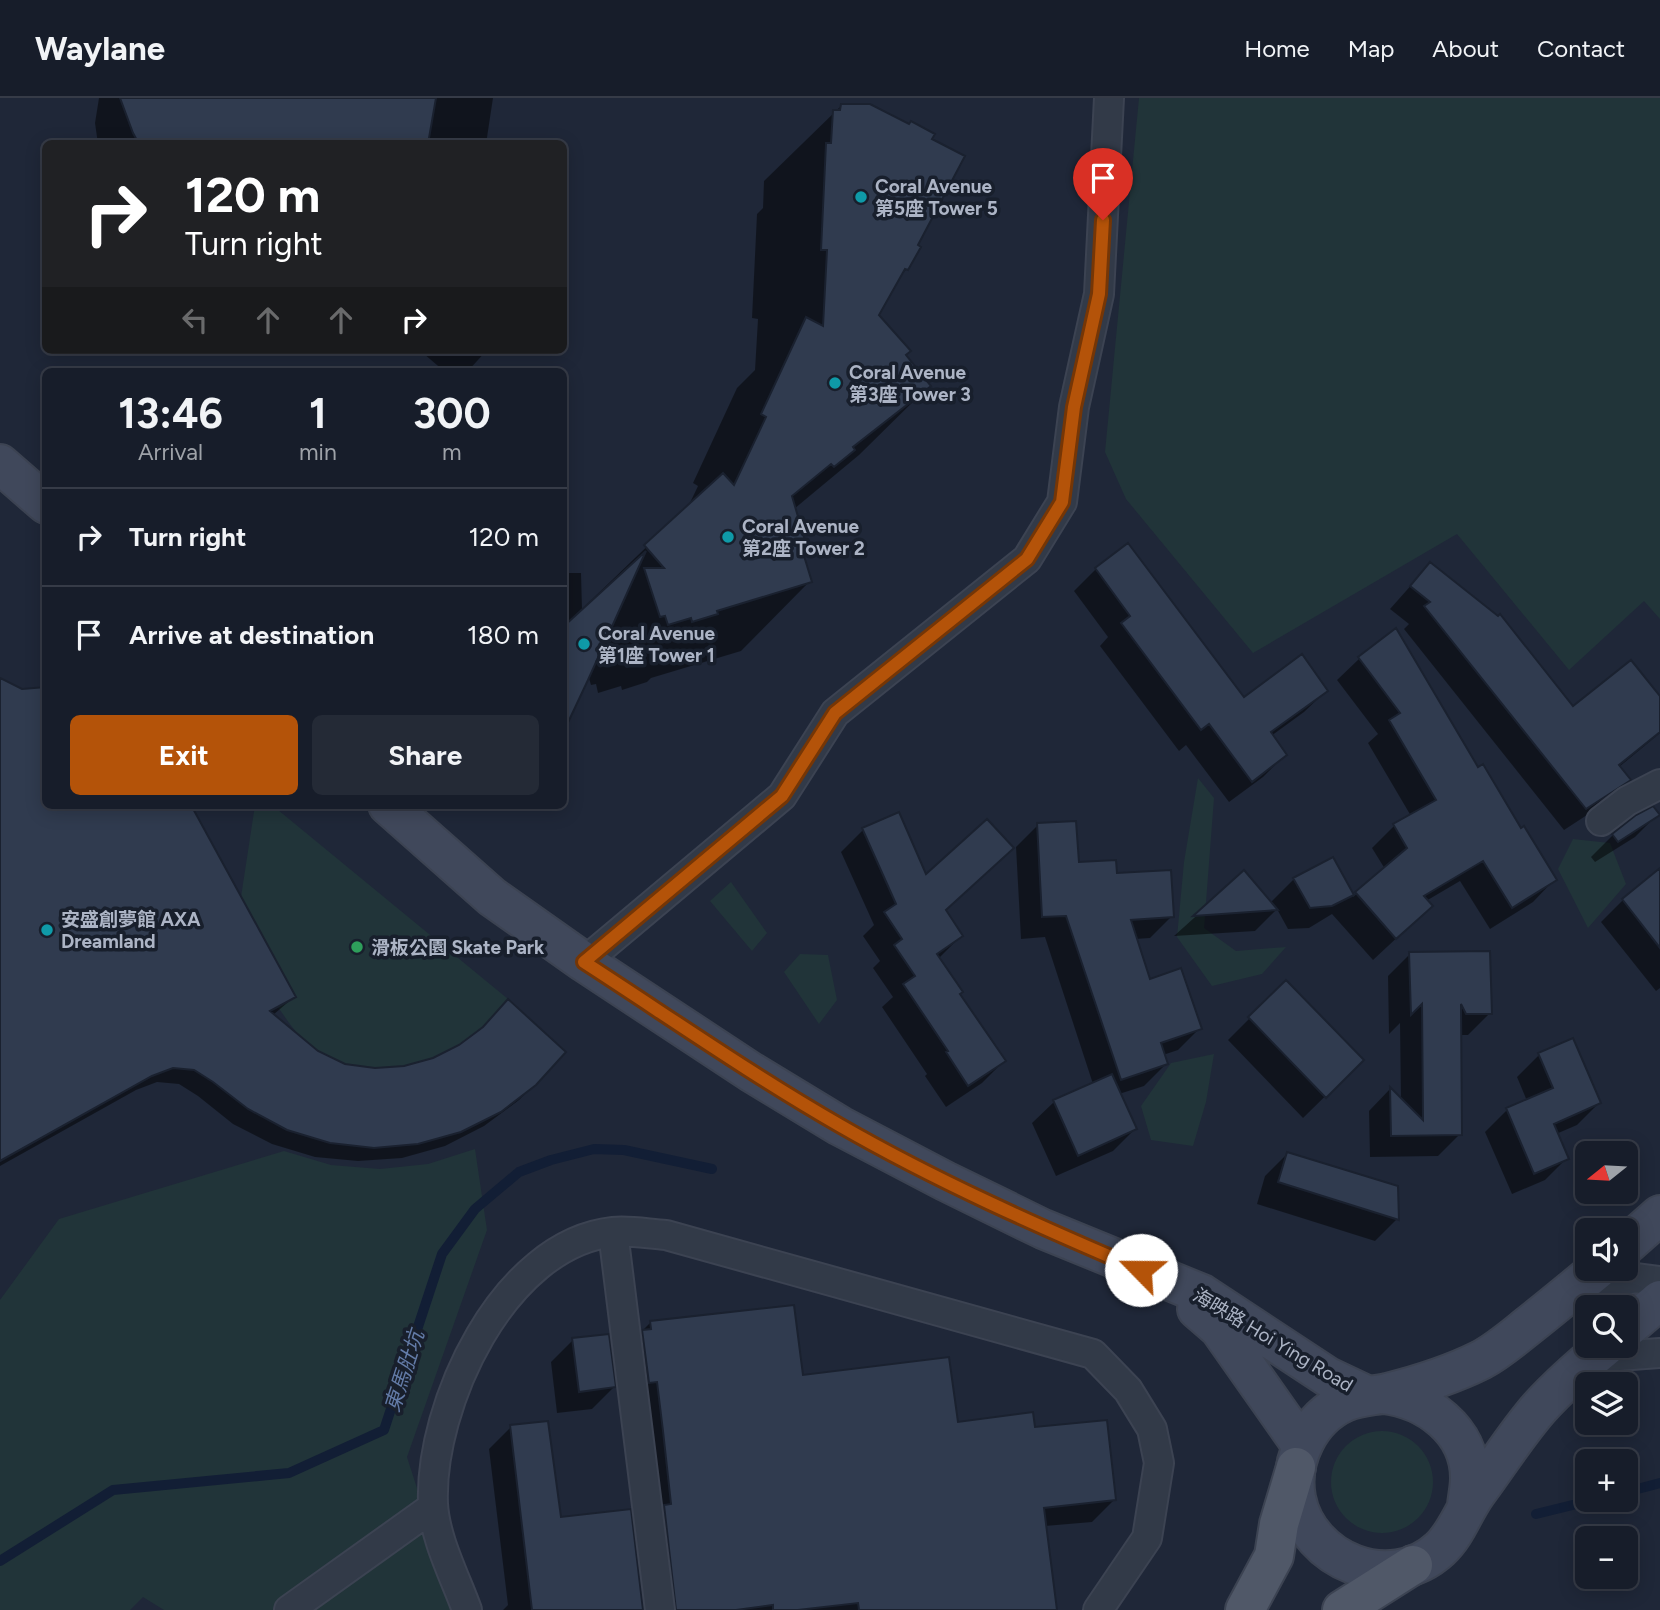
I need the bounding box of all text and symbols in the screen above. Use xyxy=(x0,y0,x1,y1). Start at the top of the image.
text: Waylane xyxy=(35,29,165,68)
text: Home xyxy=(1244,34,1310,63)
text: Map xyxy=(1348,34,1394,63)
text: About xyxy=(1432,34,1499,63)
text: Contact xyxy=(1537,34,1625,63)
pin xyxy=(1073,148,1133,220)
icon: arrive xyxy=(1084,159,1122,197)
text: 120 m xyxy=(185,165,320,224)
icon: right xyxy=(70,168,161,259)
place label: Coral Avenue 第5座 Tower 5 xyxy=(875,175,998,220)
marker: Coral Avenue 第5座 Tower 5 xyxy=(853,189,869,205)
text: Turn right xyxy=(185,225,323,263)
icon: left xyxy=(176,301,214,339)
icon: ahead xyxy=(249,301,287,339)
icon: ahead xyxy=(322,301,360,339)
icon: right xyxy=(395,301,433,339)
place label: Coral Avenue 第3座 Tower 3 xyxy=(849,361,971,406)
marker: Coral Avenue 第3座 Tower 3 xyxy=(827,375,843,391)
text: 13:46 xyxy=(118,388,223,439)
text: 1 xyxy=(309,388,327,439)
text: 300 xyxy=(413,388,491,439)
text: Arrival xyxy=(138,438,203,466)
text: min xyxy=(299,438,337,466)
text: m xyxy=(442,438,462,466)
place label: Coral Avenue 第2座 Tower 2 xyxy=(742,515,865,560)
icon: right xyxy=(70,518,108,556)
text: Turn right xyxy=(129,521,246,553)
text: 120 m xyxy=(469,521,539,553)
marker: Coral Avenue 第2座 Tower 2 xyxy=(720,529,736,545)
icon: arrive xyxy=(70,616,108,654)
text: Arrive at destination xyxy=(129,619,374,651)
text: 180 m xyxy=(467,619,539,651)
place label: Coral Avenue 第1座 Tower 1 xyxy=(598,622,715,667)
marker: Coral Avenue 第1座 Tower 1 xyxy=(576,636,592,652)
button: Exit xyxy=(70,715,298,795)
button: Share xyxy=(312,715,539,795)
place label: 安盛創夢館 AXA Dreamland xyxy=(61,908,201,953)
marker: 安盛創夢館 AXA Dreamland xyxy=(39,922,55,938)
place label: 滑板公園 Skate Park xyxy=(371,936,545,959)
marker: 滑板公園 Skate Park xyxy=(349,939,365,955)
north arrow xyxy=(1575,1141,1638,1204)
map controls xyxy=(1575,1141,1638,1589)
button: sound xyxy=(1575,1218,1638,1281)
position arrow xyxy=(1104,1233,1178,1307)
street label: 海映路 Hoi Ying Road xyxy=(1189,1283,1357,1397)
button: search xyxy=(1575,1295,1638,1358)
water label: 東馬肚坑 xyxy=(379,1324,430,1415)
button: layers xyxy=(1575,1372,1638,1435)
button: + xyxy=(1575,1449,1638,1512)
button: − xyxy=(1575,1526,1638,1589)

